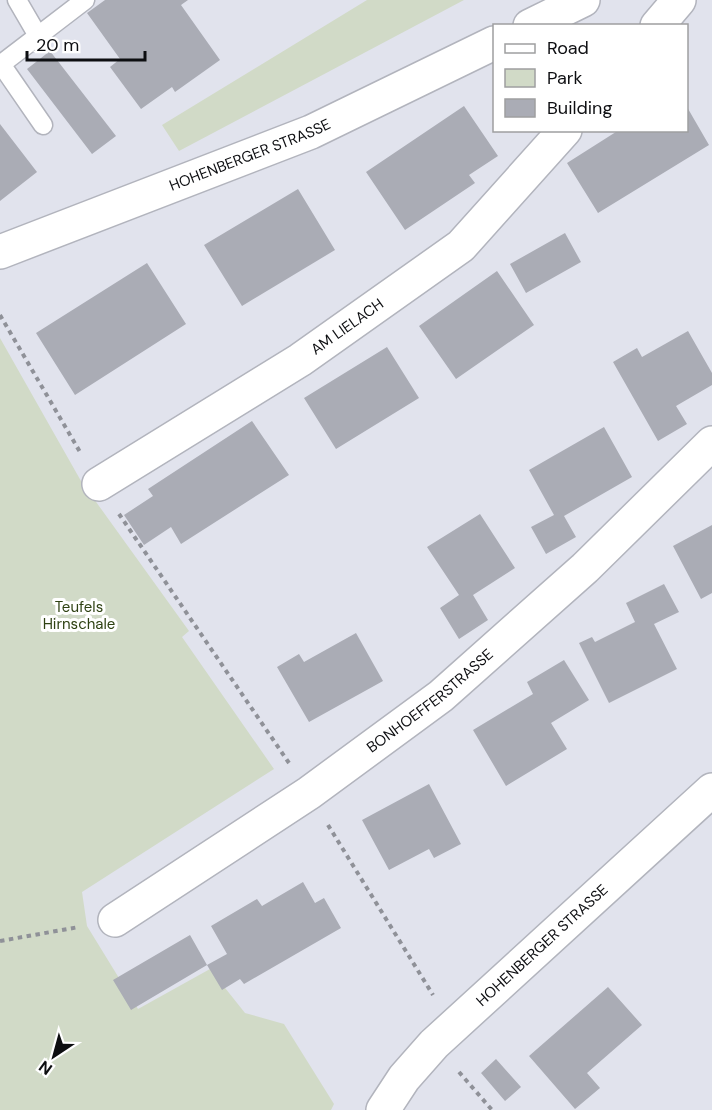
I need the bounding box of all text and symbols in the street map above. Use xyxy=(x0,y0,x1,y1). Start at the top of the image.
scale bar xyxy=(27,24,146,62)
legend xyxy=(493,24,688,132)
text: 20 m xyxy=(36,33,79,57)
text: Road xyxy=(547,36,589,60)
text: Park xyxy=(547,66,583,90)
text: Building xyxy=(547,96,612,120)
street label: HOHENBERGER STRASSE xyxy=(166,114,334,196)
street label: AM LIELACH xyxy=(307,294,388,359)
park label: Teufels Hirnschale xyxy=(43,597,115,634)
street label: BONHOEFFERSTRASSE xyxy=(363,644,497,757)
street label: HOHENBERGER STRASSE xyxy=(472,880,612,1011)
north arrow xyxy=(24,1026,84,1086)
text: N xyxy=(35,1056,56,1080)

